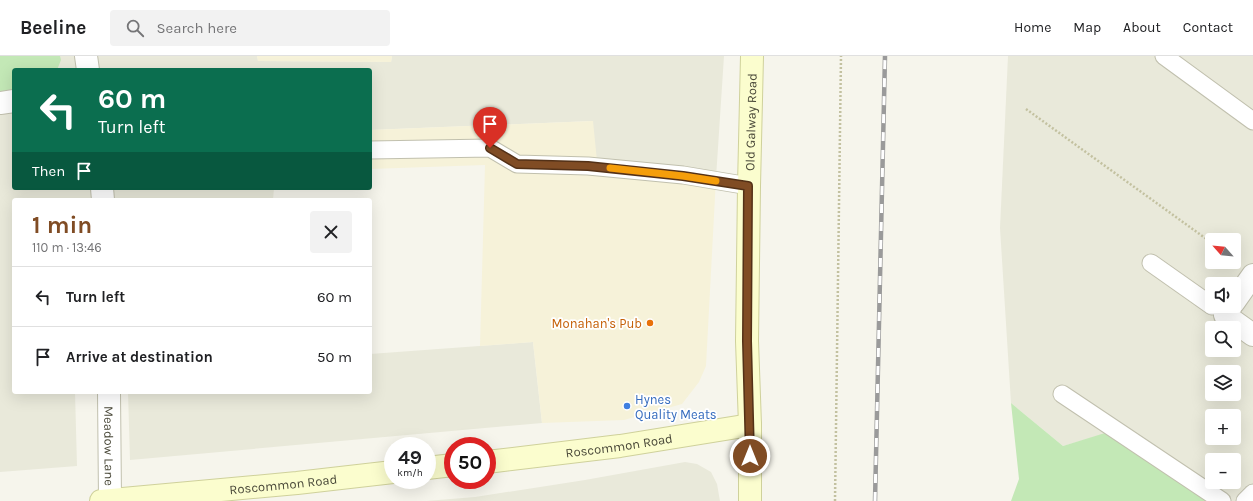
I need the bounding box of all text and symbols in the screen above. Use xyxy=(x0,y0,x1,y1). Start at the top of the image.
search box xyxy=(110,10,390,46)
text: Beeline xyxy=(20,17,86,39)
icon: search xyxy=(124,17,146,39)
text: Search here xyxy=(156,19,237,37)
text: Home xyxy=(1014,19,1051,36)
text: Map xyxy=(1073,19,1101,36)
text: About xyxy=(1123,19,1161,36)
text: Contact xyxy=(1183,19,1233,36)
street label: Old Galway Road xyxy=(742,73,759,171)
text: 60 m xyxy=(98,82,166,115)
icon: left xyxy=(32,84,84,136)
pin xyxy=(473,107,507,148)
icon: arrive xyxy=(479,113,501,135)
text: Turn left xyxy=(98,116,166,138)
icon: arrive xyxy=(73,160,95,182)
text: Then xyxy=(32,162,65,180)
text: 1 min xyxy=(32,211,92,239)
button: close xyxy=(310,211,352,253)
north arrow xyxy=(1205,233,1241,269)
map controls xyxy=(1205,233,1241,489)
text: 110 m · 13:46 xyxy=(32,240,102,255)
button: sound xyxy=(1205,277,1241,313)
icon: left xyxy=(32,286,54,308)
text: Turn left xyxy=(66,288,125,306)
text: 60 m xyxy=(317,288,352,306)
place label: Monahan's Pub xyxy=(552,316,642,331)
marker: Monahan's Pub xyxy=(645,318,655,328)
button: search xyxy=(1205,321,1241,357)
icon: arrive xyxy=(32,346,54,368)
text: Arrive at destination xyxy=(66,348,213,366)
text: 50 m xyxy=(317,348,352,366)
button: layers xyxy=(1205,365,1241,401)
place label: Hynes Quality Meats xyxy=(635,392,717,422)
marker: Hynes Quality Meats xyxy=(622,401,632,411)
street label: Meadow Lane xyxy=(102,406,117,486)
button: + xyxy=(1205,409,1241,445)
street label: Roscommon Road xyxy=(564,430,674,460)
position arrow xyxy=(729,435,771,477)
speed limit sign: 50 xyxy=(444,437,496,489)
text: 49 xyxy=(398,446,422,469)
button: − xyxy=(1205,453,1241,489)
text: km/h xyxy=(397,467,423,479)
street label: Roscommon Road xyxy=(229,471,338,497)

